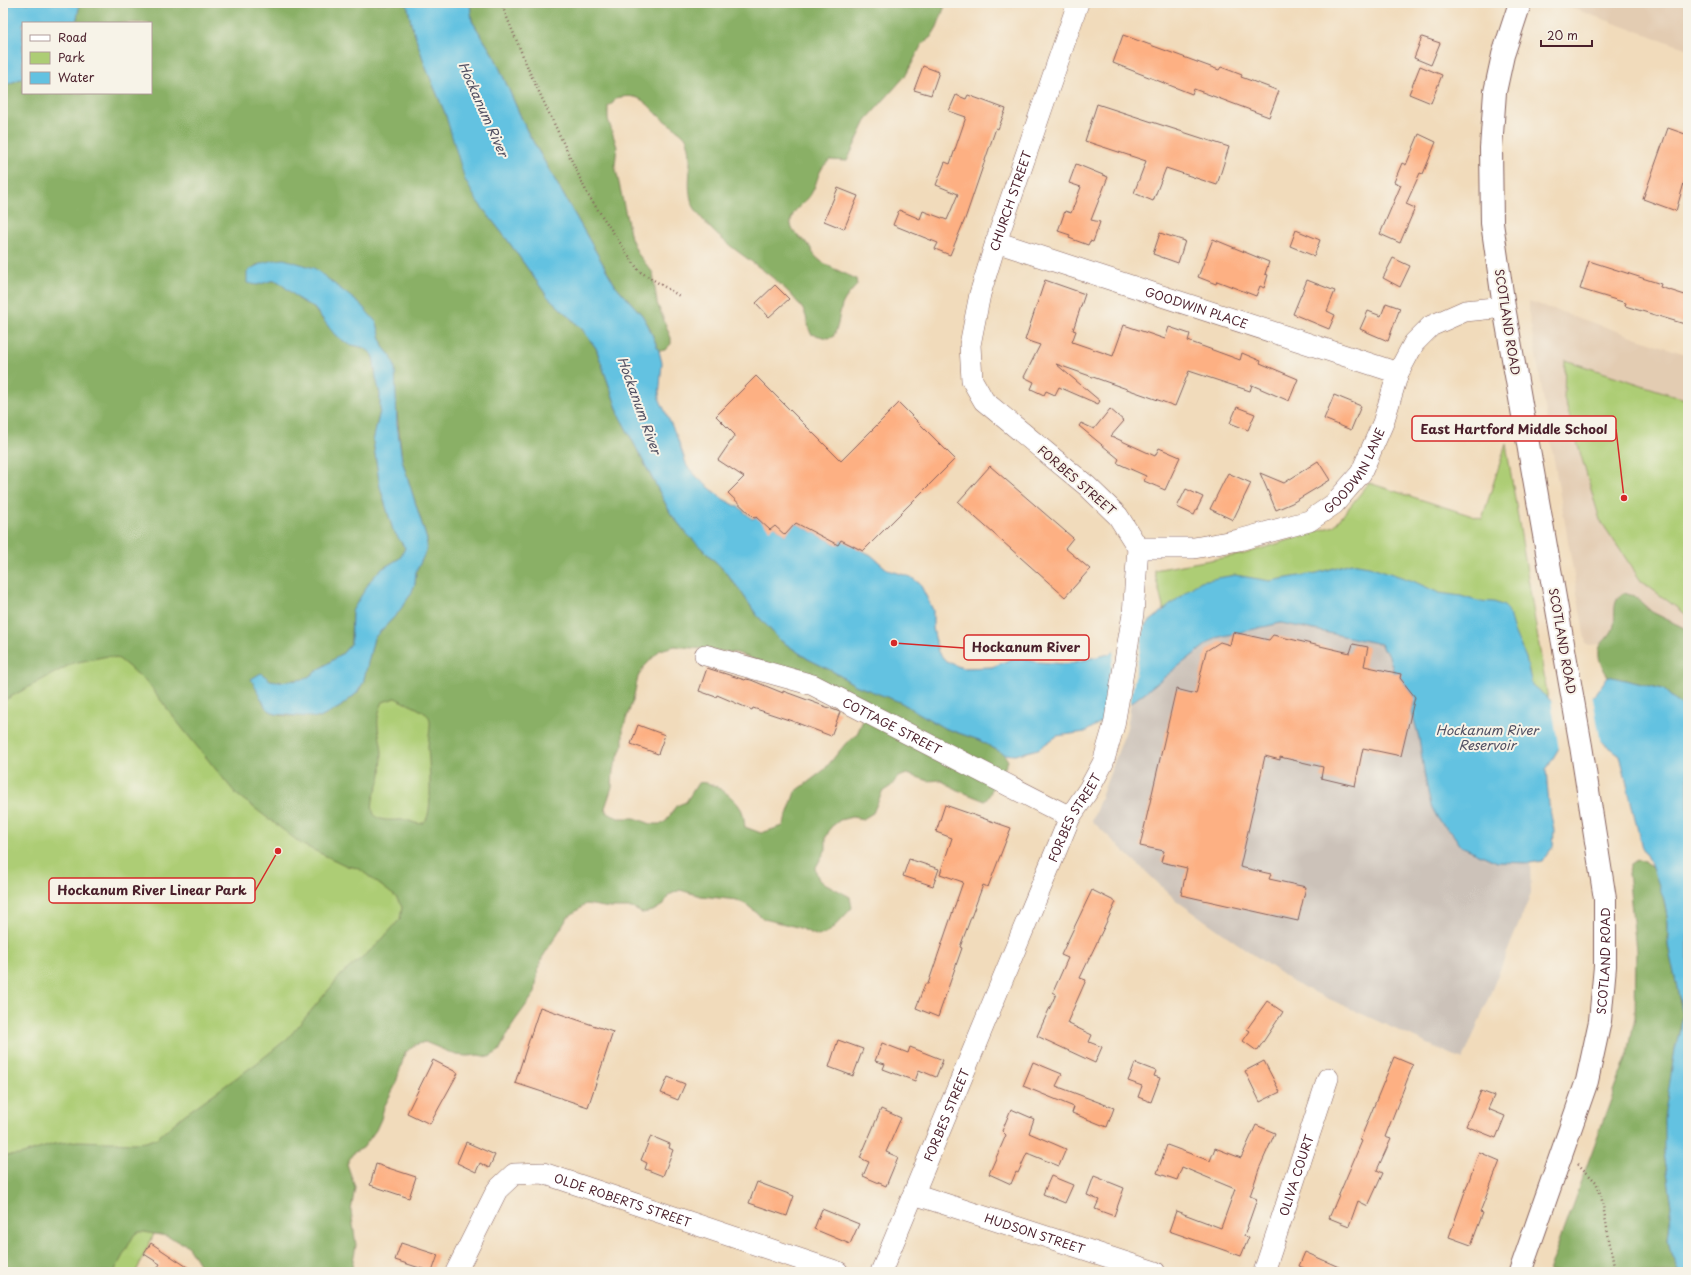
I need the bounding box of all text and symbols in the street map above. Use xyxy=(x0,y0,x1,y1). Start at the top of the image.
legend xyxy=(22,22,152,94)
scale bar xyxy=(1541,22,1592,48)
text: 20 m xyxy=(1547,26,1578,44)
text: Road xyxy=(58,28,87,46)
text: Park xyxy=(58,48,85,66)
water label: Hockanum River xyxy=(454,58,514,162)
text: Water xyxy=(58,68,95,86)
street label: CHURCH STREET xyxy=(985,148,1036,253)
street label: SCOTLAND ROAD xyxy=(1491,268,1525,376)
street label: GOODWIN PLACE xyxy=(1143,282,1251,333)
water label: Hockanum River xyxy=(614,354,667,458)
callout: East Hartford Middle School xyxy=(1412,416,1616,441)
text: East Hartford Middle School xyxy=(1420,419,1608,438)
street label: GOODWIN LANE xyxy=(1320,424,1389,518)
street label: FORBES STREET xyxy=(1034,441,1121,520)
street label: SCOTLAND ROAD xyxy=(1545,587,1581,695)
callout: Hockanum River xyxy=(964,635,1089,660)
text: Hockanum River xyxy=(972,637,1081,656)
street label: COTTAGE STREET xyxy=(840,693,945,759)
water label: Hockanum River Reservoir xyxy=(1436,720,1540,754)
street label: FORBES STREET xyxy=(1043,769,1105,865)
callout: Hockanum River Linear Park xyxy=(49,878,255,903)
text: Hockanum River Linear Park xyxy=(57,880,247,899)
street label: SCOTLAND ROAD xyxy=(1592,907,1614,1015)
street label: FORBES STREET xyxy=(919,1065,974,1164)
street label: OLIVA COURT xyxy=(1274,1131,1318,1218)
street label: OLDE ROBERTS STREET xyxy=(552,1168,694,1231)
street label: HUDSON STREET xyxy=(982,1208,1088,1258)

